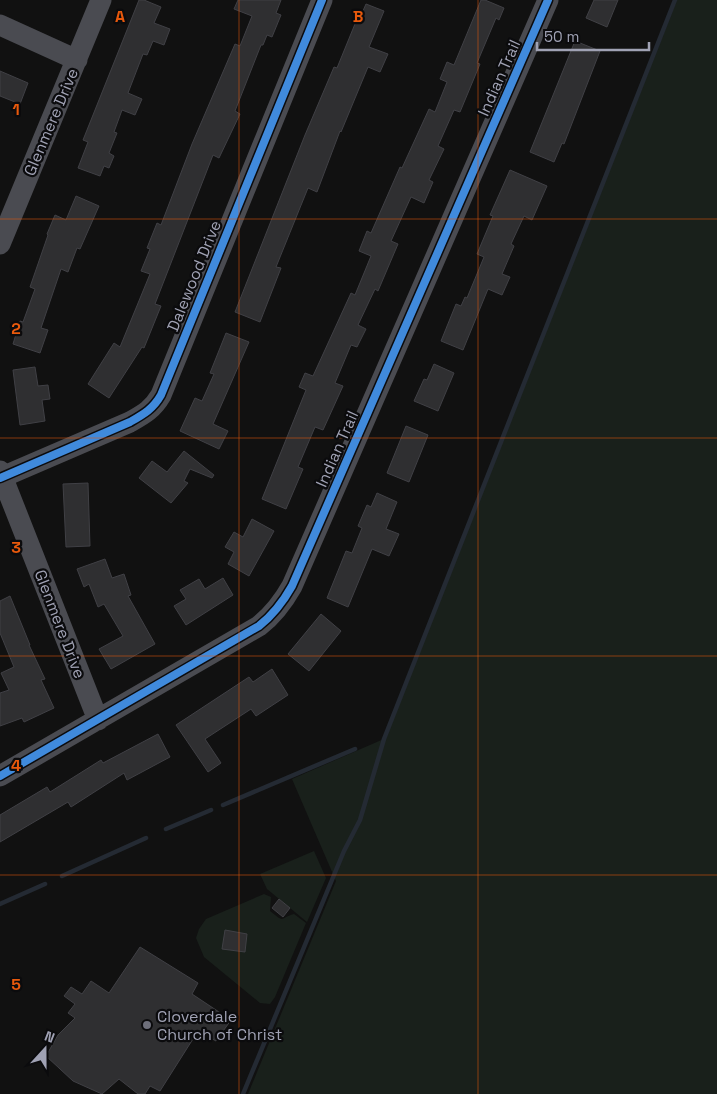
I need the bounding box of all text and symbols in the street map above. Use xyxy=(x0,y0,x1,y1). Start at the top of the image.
text: A xyxy=(115,6,125,27)
text: B xyxy=(353,6,363,27)
scale bar xyxy=(537,20,650,52)
text: 50 m xyxy=(544,27,579,46)
street label: Indian Trail xyxy=(473,36,525,120)
street label: Glenmere Drive xyxy=(19,65,83,179)
text: 1 xyxy=(12,99,20,120)
street label: Dalewood Drive xyxy=(162,217,226,335)
text: 2 xyxy=(11,318,21,339)
street label: Indian Trail xyxy=(311,407,363,491)
text: 3 xyxy=(11,537,21,558)
street label: Glenmere Drive xyxy=(30,567,90,681)
text: 4 xyxy=(11,755,21,776)
text: 5 xyxy=(11,974,21,995)
place label: Cloverdale Church of Christ xyxy=(157,1006,282,1045)
marker: Cloverdale Church of Christ xyxy=(141,1019,153,1031)
north arrow xyxy=(20,1024,70,1074)
text: N xyxy=(42,1027,57,1047)

